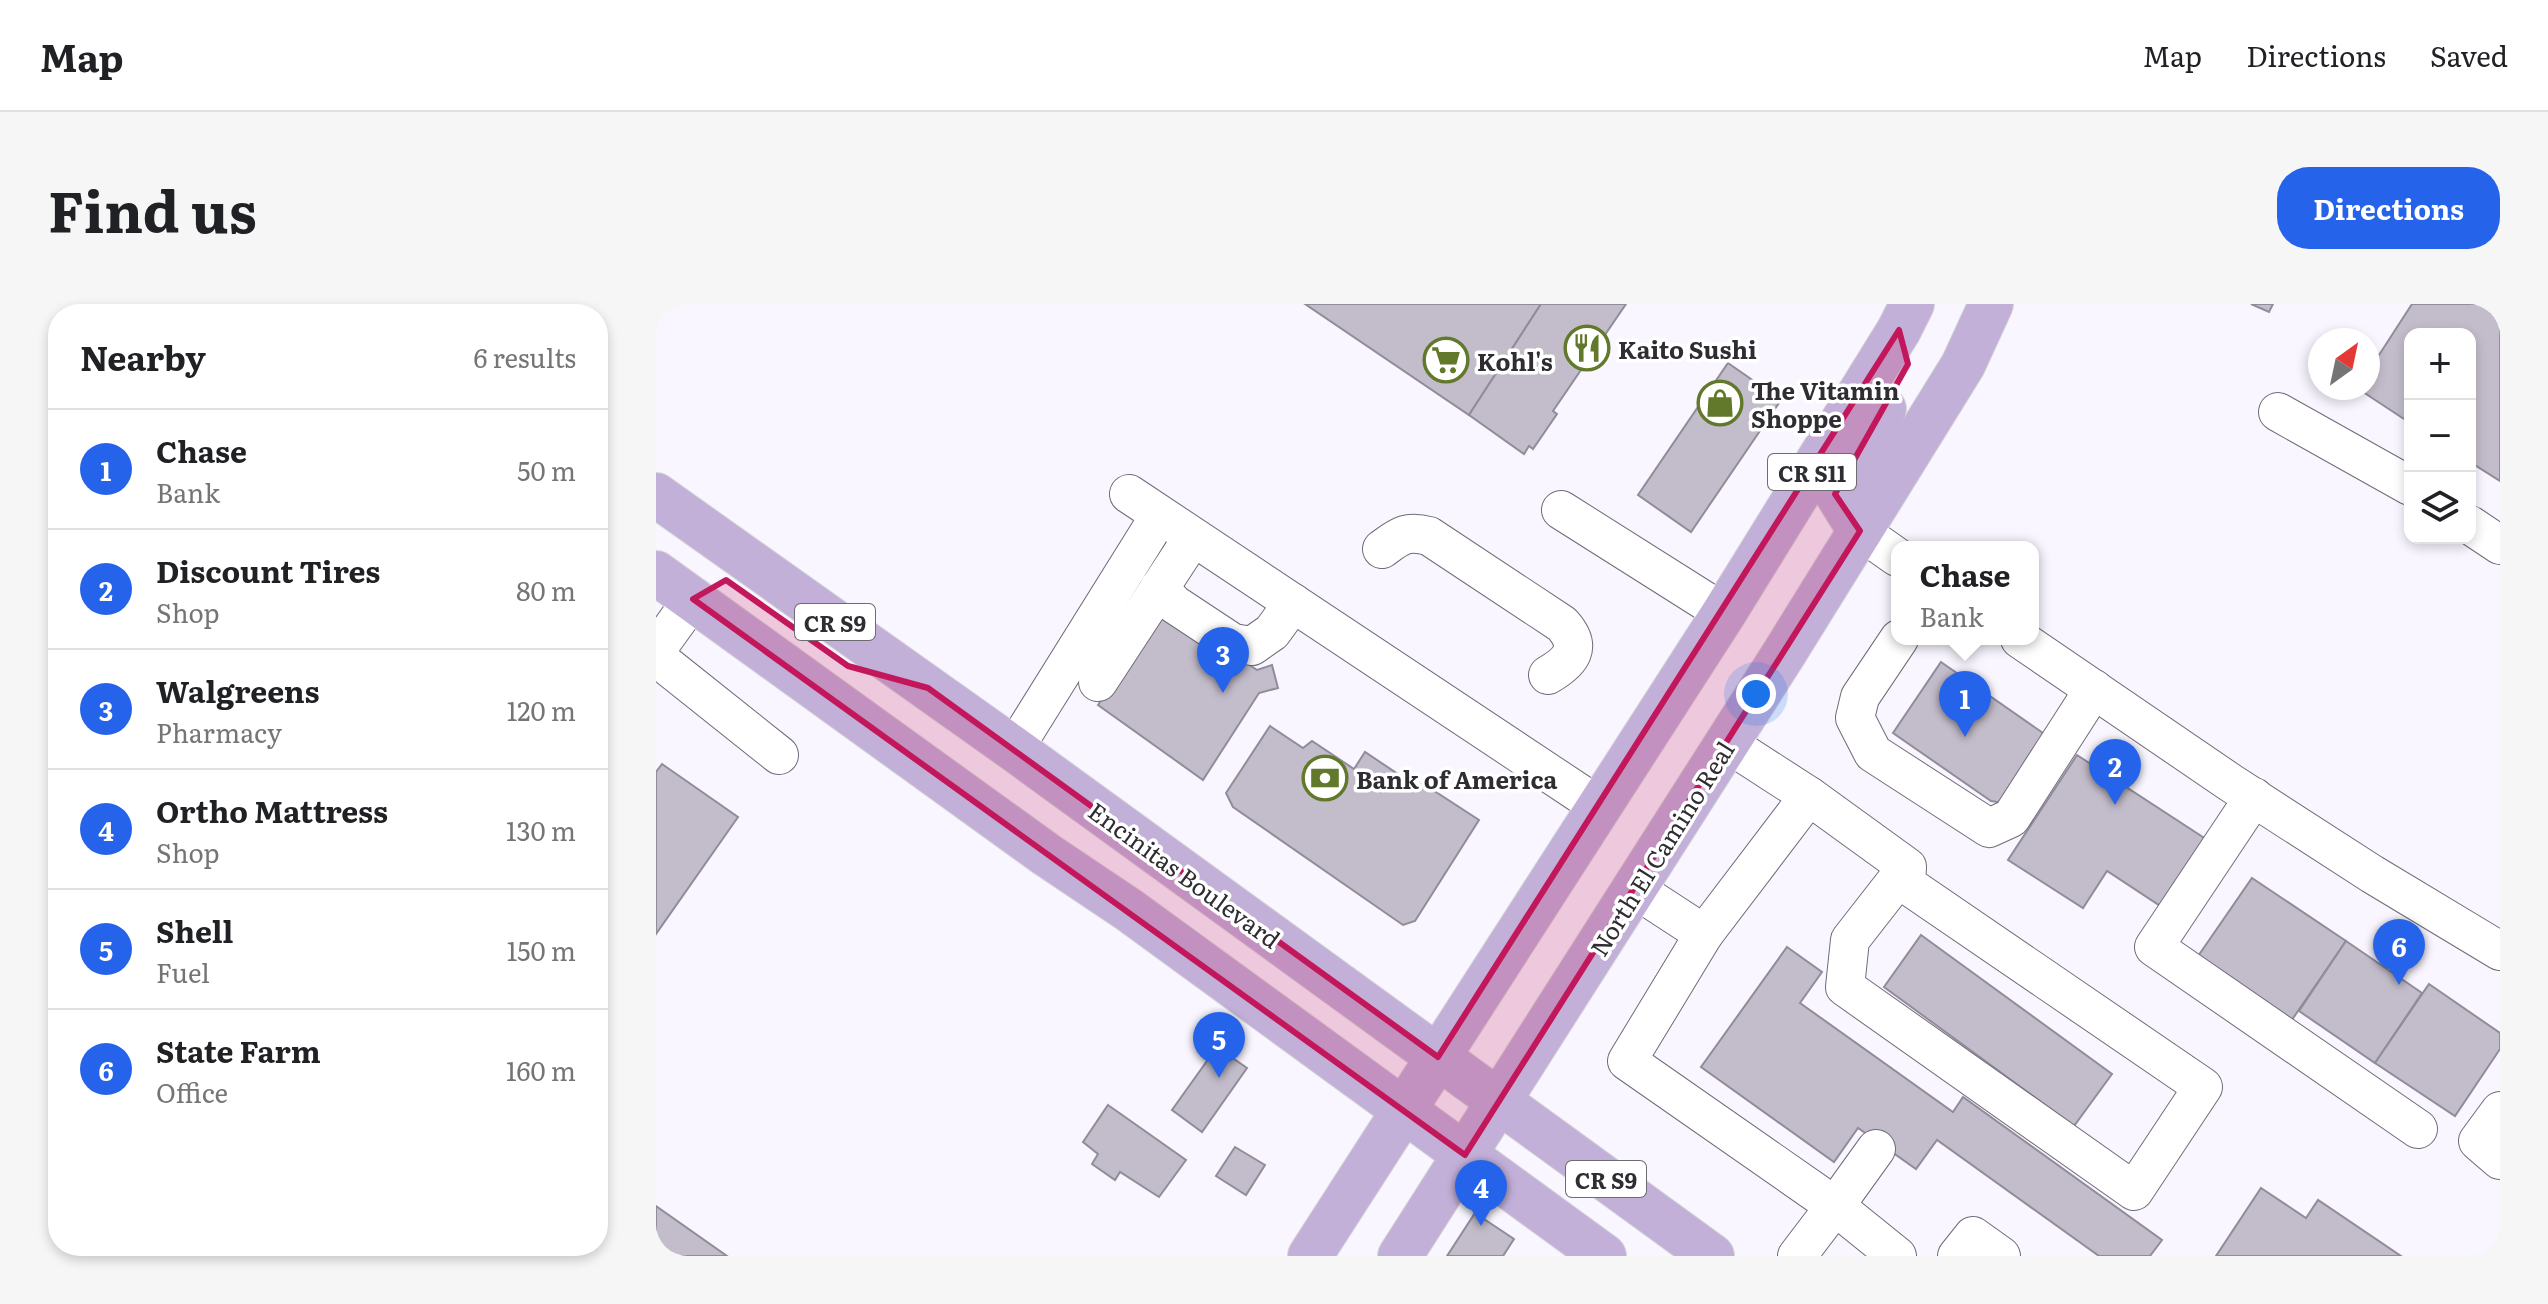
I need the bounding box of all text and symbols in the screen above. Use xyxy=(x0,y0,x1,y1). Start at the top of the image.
text: Map xyxy=(40,27,124,84)
text: Map xyxy=(2143,34,2202,76)
text: Directions xyxy=(2246,34,2386,76)
text: Saved xyxy=(2430,34,2508,76)
text: Find us xyxy=(48,167,257,250)
button: Directions xyxy=(2277,167,2500,249)
restaurant icon: Kaito Sushi xyxy=(1563,324,1611,372)
north arrow xyxy=(2308,328,2380,400)
map controls xyxy=(2404,328,2476,544)
button: + xyxy=(2404,328,2476,400)
text: Nearby xyxy=(80,331,206,381)
place label: Kaito Sushi xyxy=(1618,331,1757,366)
supermarket icon: Kohl's xyxy=(1422,336,1470,384)
text: 6 results xyxy=(473,337,576,376)
place label: Kohl's xyxy=(1477,343,1553,378)
place label: The Vitamin Shoppe xyxy=(1751,372,1900,435)
shop icon: The Vitamin Shoppe xyxy=(1696,379,1744,427)
button: − xyxy=(2404,400,2476,472)
text: Chase xyxy=(156,428,247,472)
text: 1 xyxy=(101,450,111,489)
text: 50 m xyxy=(517,450,576,489)
road number: CR S11 xyxy=(1768,454,1856,490)
text: Bank xyxy=(156,472,220,511)
button: layers xyxy=(2404,472,2476,544)
popup xyxy=(1891,541,2039,645)
text: Discount Tires xyxy=(156,548,380,592)
text: Chase xyxy=(1920,552,2011,596)
text: 2 xyxy=(99,570,113,609)
text: 80 m xyxy=(516,570,576,609)
text: Shop xyxy=(156,592,220,631)
text: Bank xyxy=(1920,596,1983,635)
road number: CR S9 xyxy=(795,604,875,640)
pin: 3 xyxy=(1197,627,1249,693)
text: Walgreens xyxy=(156,668,320,712)
pin: 1 xyxy=(1939,671,1991,737)
your location xyxy=(1736,674,1776,714)
text: 3 xyxy=(99,690,113,729)
text: 120 m xyxy=(507,690,576,729)
text: Pharmacy xyxy=(156,712,282,751)
street label: North El Camino Real xyxy=(1581,734,1741,962)
pin: 2 xyxy=(2089,739,2141,805)
bank icon: Bank of America xyxy=(1301,754,1349,802)
place label: Bank of America xyxy=(1356,761,1557,796)
text: Ortho Mattress xyxy=(156,788,388,832)
street label: Encinitas Boulevard xyxy=(1082,792,1288,956)
text: 4 xyxy=(98,810,114,849)
text: 130 m xyxy=(506,810,576,849)
text: Shop xyxy=(156,832,220,871)
text: Shell xyxy=(156,908,233,952)
pin: 6 xyxy=(2373,919,2425,985)
text: 5 xyxy=(99,930,113,969)
text: 150 m xyxy=(507,930,576,969)
text: Fuel xyxy=(156,952,210,991)
pin: 5 xyxy=(1193,1012,1245,1078)
text: State Farm xyxy=(156,1028,321,1072)
text: 6 xyxy=(98,1050,114,1089)
text: 160 m xyxy=(506,1050,576,1089)
text: Office xyxy=(156,1072,228,1111)
pin: 4 xyxy=(1455,1160,1507,1226)
road number: CR S9 xyxy=(1566,1161,1646,1197)

